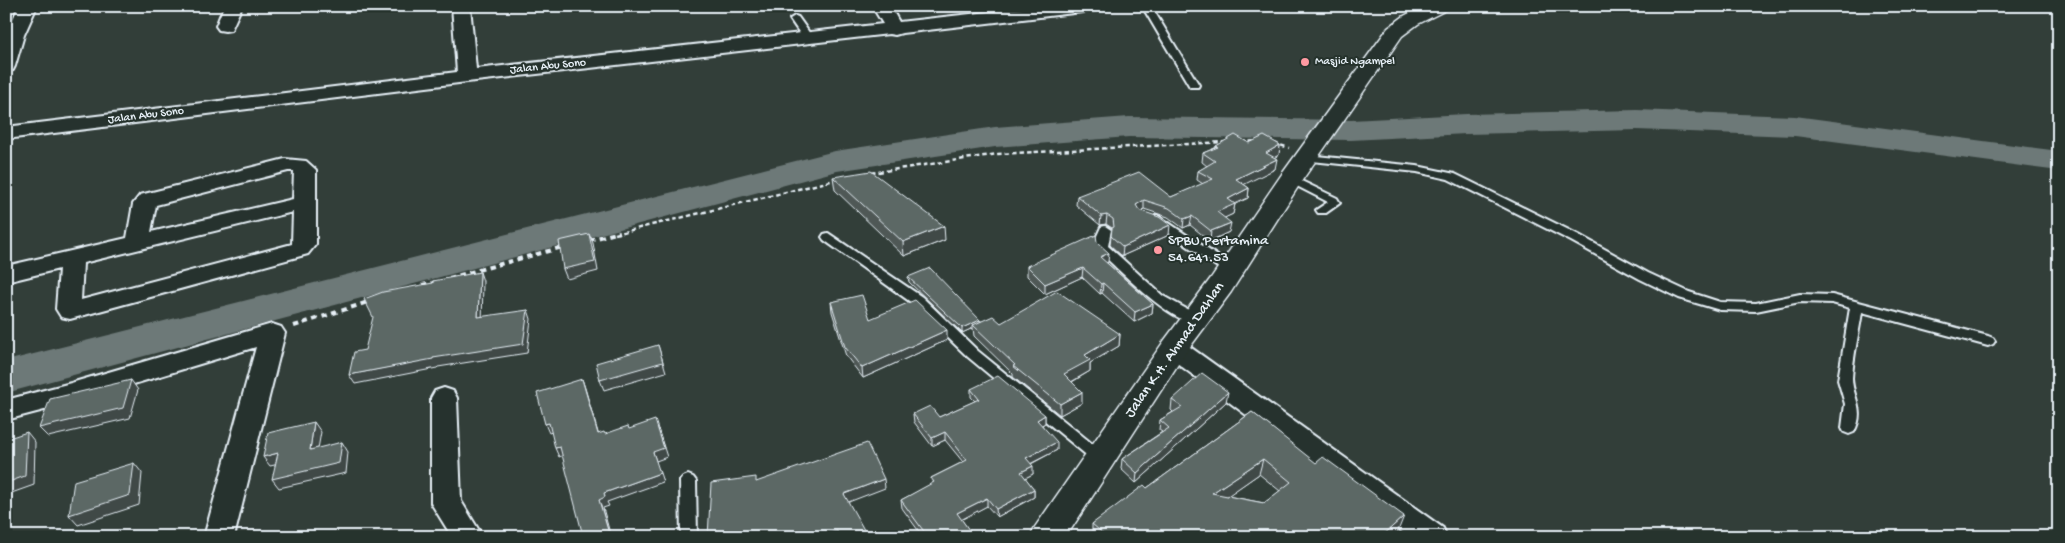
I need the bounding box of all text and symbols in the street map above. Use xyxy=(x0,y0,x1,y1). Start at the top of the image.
place label: Masjid Ngampel xyxy=(1315,55,1395,69)
street label: Jalan Abu Sono xyxy=(509,56,587,78)
marker: Masjid Ngampel xyxy=(1299,56,1311,68)
street label: Jalan Abu Sono xyxy=(107,104,185,128)
place label: SPBU Pertamina 54.641.53 xyxy=(1168,232,1269,267)
marker: SPBU Pertamina 54.641.53 xyxy=(1152,244,1164,256)
street label: Jalan K.H. Ahmad Dahlan xyxy=(1121,279,1229,421)

